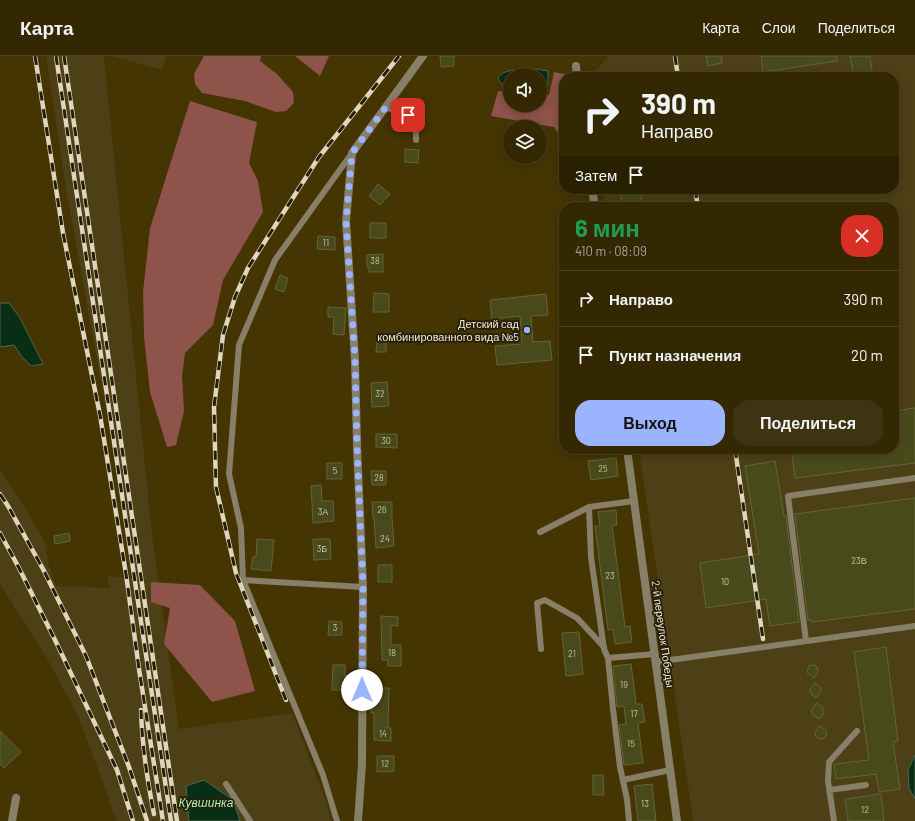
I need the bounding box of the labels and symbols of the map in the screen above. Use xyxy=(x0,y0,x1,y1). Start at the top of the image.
pin xyxy=(391,98,425,132)
house number: 11 xyxy=(323,237,329,248)
house number: 38 xyxy=(370,255,380,266)
place label: Детский сад комбинированного вида №5 xyxy=(377,317,520,343)
marker: Детский сад комбинированного вида №5 xyxy=(522,325,532,335)
house number: 32 xyxy=(375,388,385,399)
house number: 30 xyxy=(381,435,391,446)
house number: 25 xyxy=(598,463,608,474)
house number: 5 xyxy=(333,465,338,476)
house number: 28 xyxy=(374,472,384,483)
house number: 26 xyxy=(377,504,387,515)
house number: 3А xyxy=(318,506,328,517)
house number: 24 xyxy=(380,533,390,544)
house number: 3Б xyxy=(317,543,327,554)
house number: 23В xyxy=(851,555,867,566)
house number: 23 xyxy=(605,570,615,581)
house number: 10 xyxy=(721,576,729,587)
street label: 2-й переулок Победы xyxy=(650,580,677,688)
house number: 3 xyxy=(333,622,338,633)
house number: 18 xyxy=(388,647,396,658)
house number: 21 xyxy=(568,648,576,659)
position arrow xyxy=(341,669,383,711)
house number: 19 xyxy=(620,679,628,690)
house number: 17 xyxy=(630,708,638,719)
house number: 14 xyxy=(379,728,387,739)
house number: 15 xyxy=(627,738,635,749)
house number: 12 xyxy=(381,758,389,769)
water label: Кувшинка xyxy=(179,795,234,810)
house number: 13 xyxy=(641,798,649,809)
house number: 12 xyxy=(861,804,869,815)

